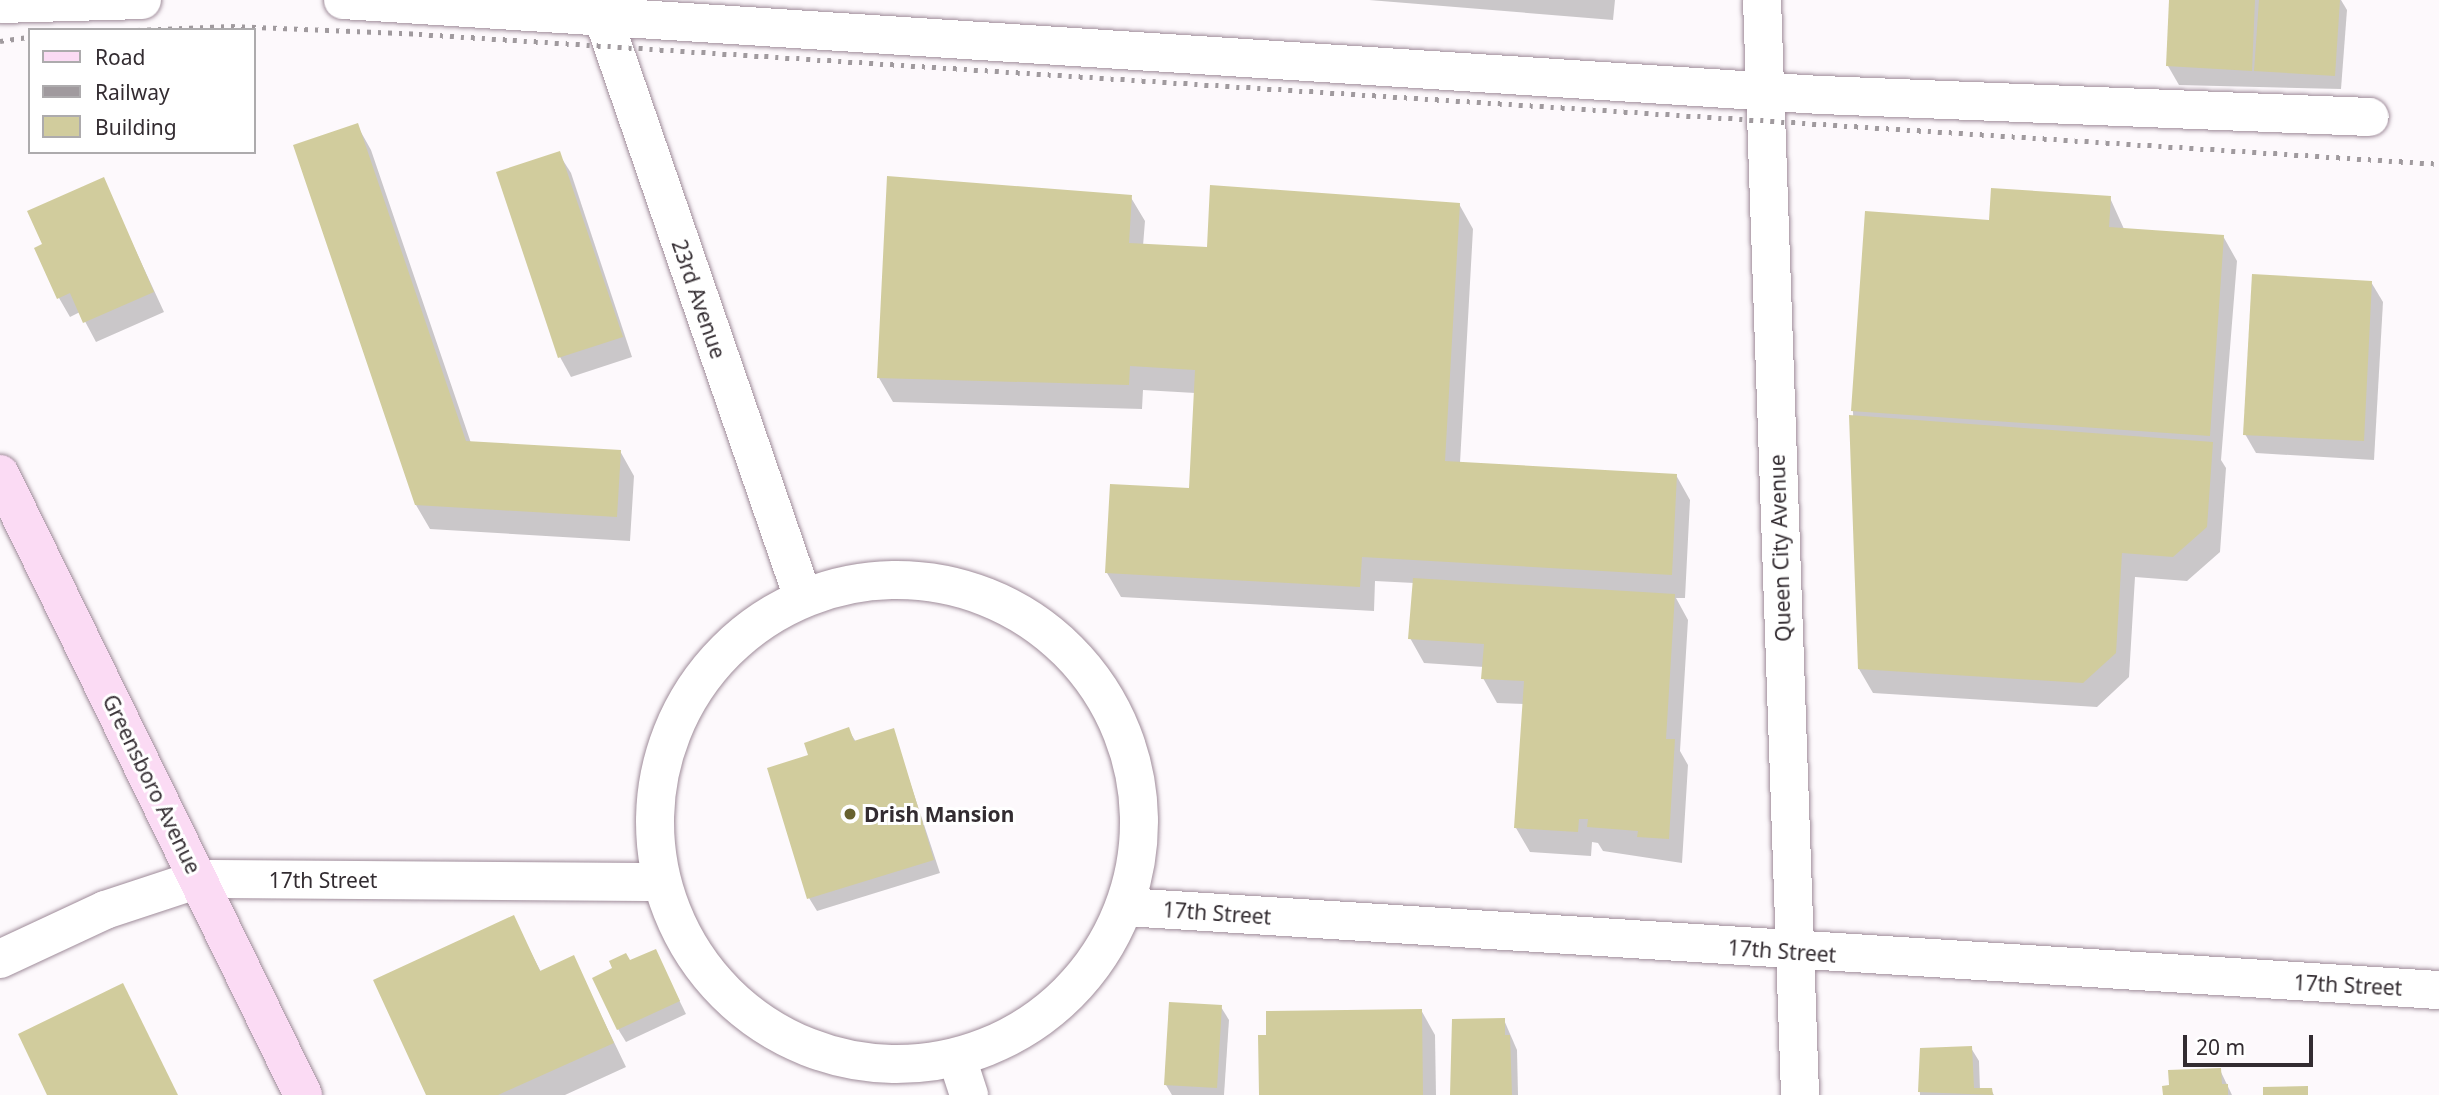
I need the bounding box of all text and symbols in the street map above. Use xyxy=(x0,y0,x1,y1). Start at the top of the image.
legend xyxy=(28,28,256,154)
text: Road xyxy=(95,43,145,71)
text: Railway xyxy=(95,78,170,106)
text: Building xyxy=(95,113,177,141)
street label: 23rd Avenue xyxy=(667,236,731,362)
street label: Queen City Avenue xyxy=(1764,454,1796,642)
street label: Greensboro Avenue xyxy=(98,690,206,878)
place label: Drish Mansion xyxy=(864,801,1014,827)
marker: Drish Mansion xyxy=(842,806,858,822)
street label: 17th Street xyxy=(269,867,377,893)
street label: 17th Street xyxy=(1162,897,1272,929)
street label: 17th Street xyxy=(1727,935,1837,967)
street label: 17th Street xyxy=(2293,970,2403,1000)
scale bar xyxy=(2187,1021,2316,1066)
text: 20 m xyxy=(2196,1033,2245,1061)

